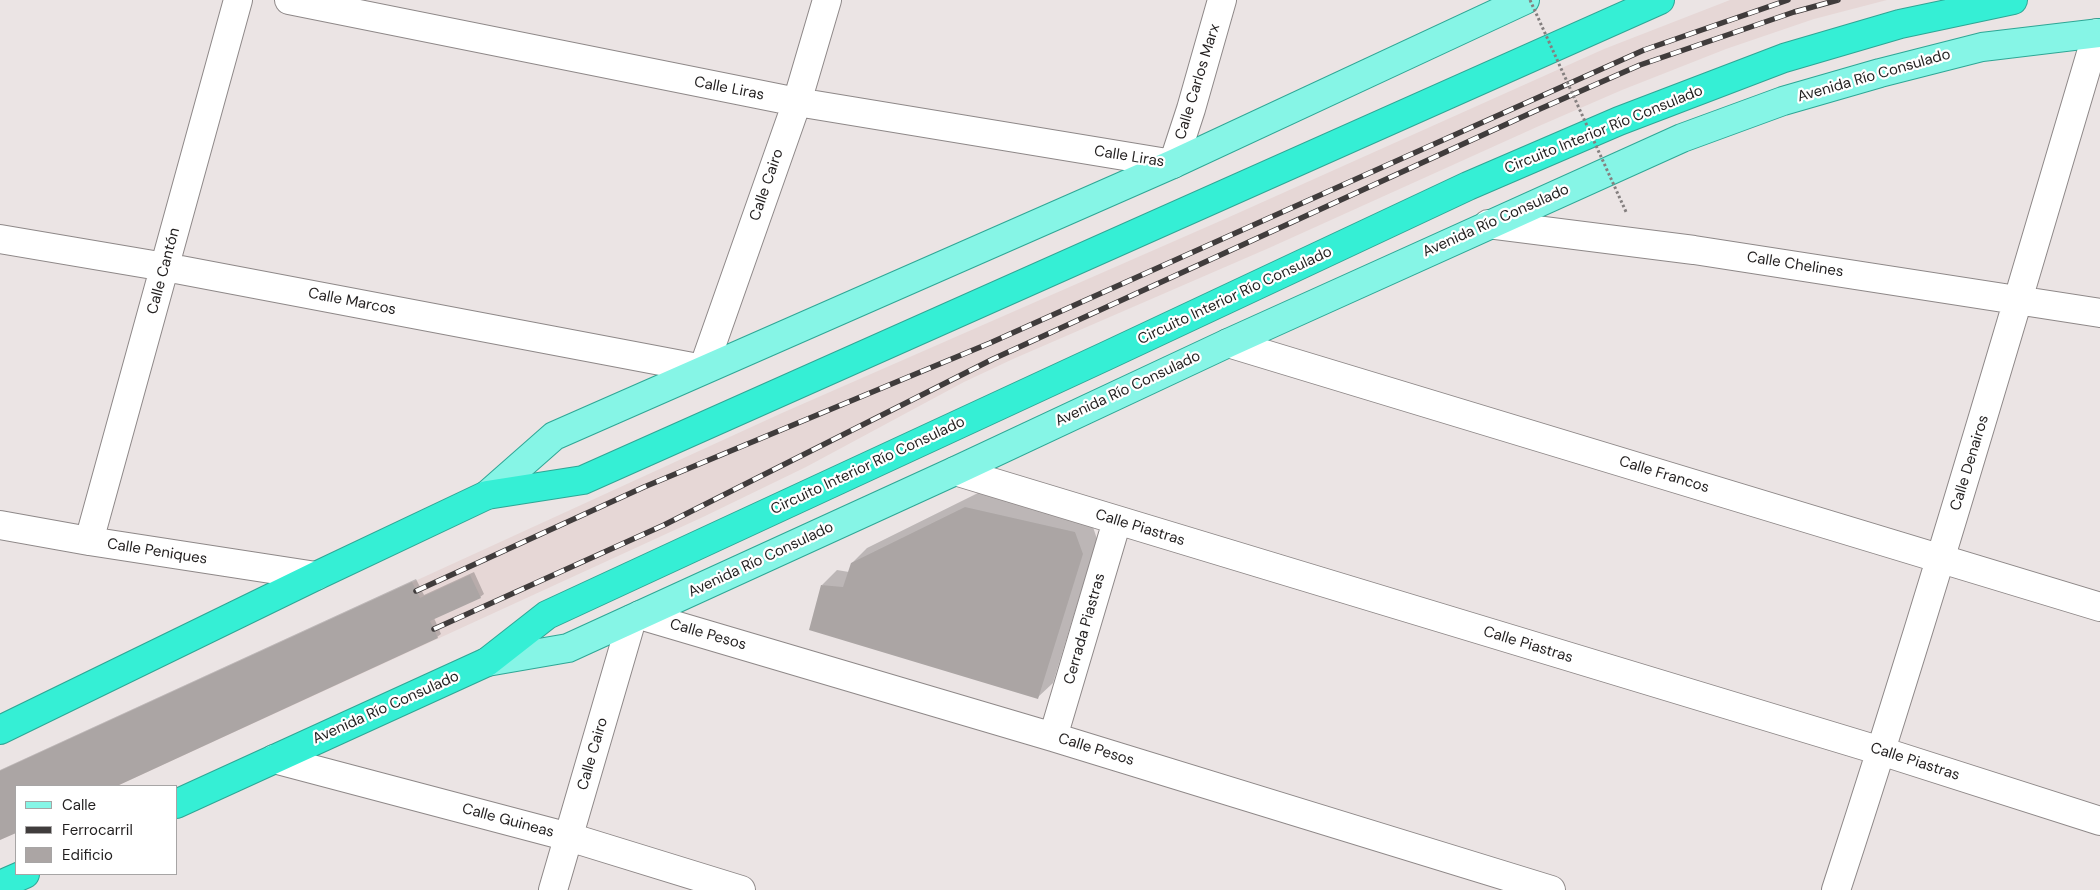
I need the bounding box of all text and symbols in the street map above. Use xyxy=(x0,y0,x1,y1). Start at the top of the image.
street label: Calle Carlos Marx xyxy=(1172,22,1224,142)
street label: Avenida Río Consulado xyxy=(1795,46,1953,106)
street label: Calle Liras xyxy=(693,73,765,105)
street label: Circuito Interior Río Consulado xyxy=(1502,82,1706,178)
street label: Calle Liras xyxy=(1093,143,1165,171)
street label: Calle Cairo xyxy=(746,147,788,223)
street label: Avenida Río Consulado xyxy=(1420,181,1572,261)
street label: Calle Cantón xyxy=(144,226,184,316)
street label: Circuito Interior Río Consulado xyxy=(1135,243,1335,349)
street label: Calle Chelines xyxy=(1745,248,1845,282)
street label: Calle Marcos xyxy=(307,285,397,319)
street label: Avenida Río Consulado xyxy=(1052,347,1204,431)
street label: Circuito Interior Río Consulado xyxy=(768,413,968,519)
street label: Calle Denairos xyxy=(1947,413,1993,513)
street label: Calle Francos xyxy=(1617,453,1711,497)
street label: Calle Piastras xyxy=(1093,506,1187,550)
street label: Avenida Río Consulado xyxy=(685,518,837,602)
street label: Calle Peniques xyxy=(106,535,208,569)
street label: Cerrada Piastras xyxy=(1061,571,1109,687)
street label: Calle Pesos xyxy=(668,615,748,655)
street label: Calle Piastras xyxy=(1481,623,1575,667)
street label: Avenida Río Consulado xyxy=(310,668,462,748)
street label: Calle Cairo xyxy=(574,716,612,792)
street label: Calle Pesos xyxy=(1056,730,1136,770)
street label: Calle Piastras xyxy=(1868,739,1962,785)
legend xyxy=(15,785,178,875)
text: Calle xyxy=(62,795,96,815)
street label: Calle Guineas xyxy=(460,800,556,842)
text: Ferrocarril xyxy=(62,820,133,840)
text: Edificio xyxy=(62,845,113,865)

